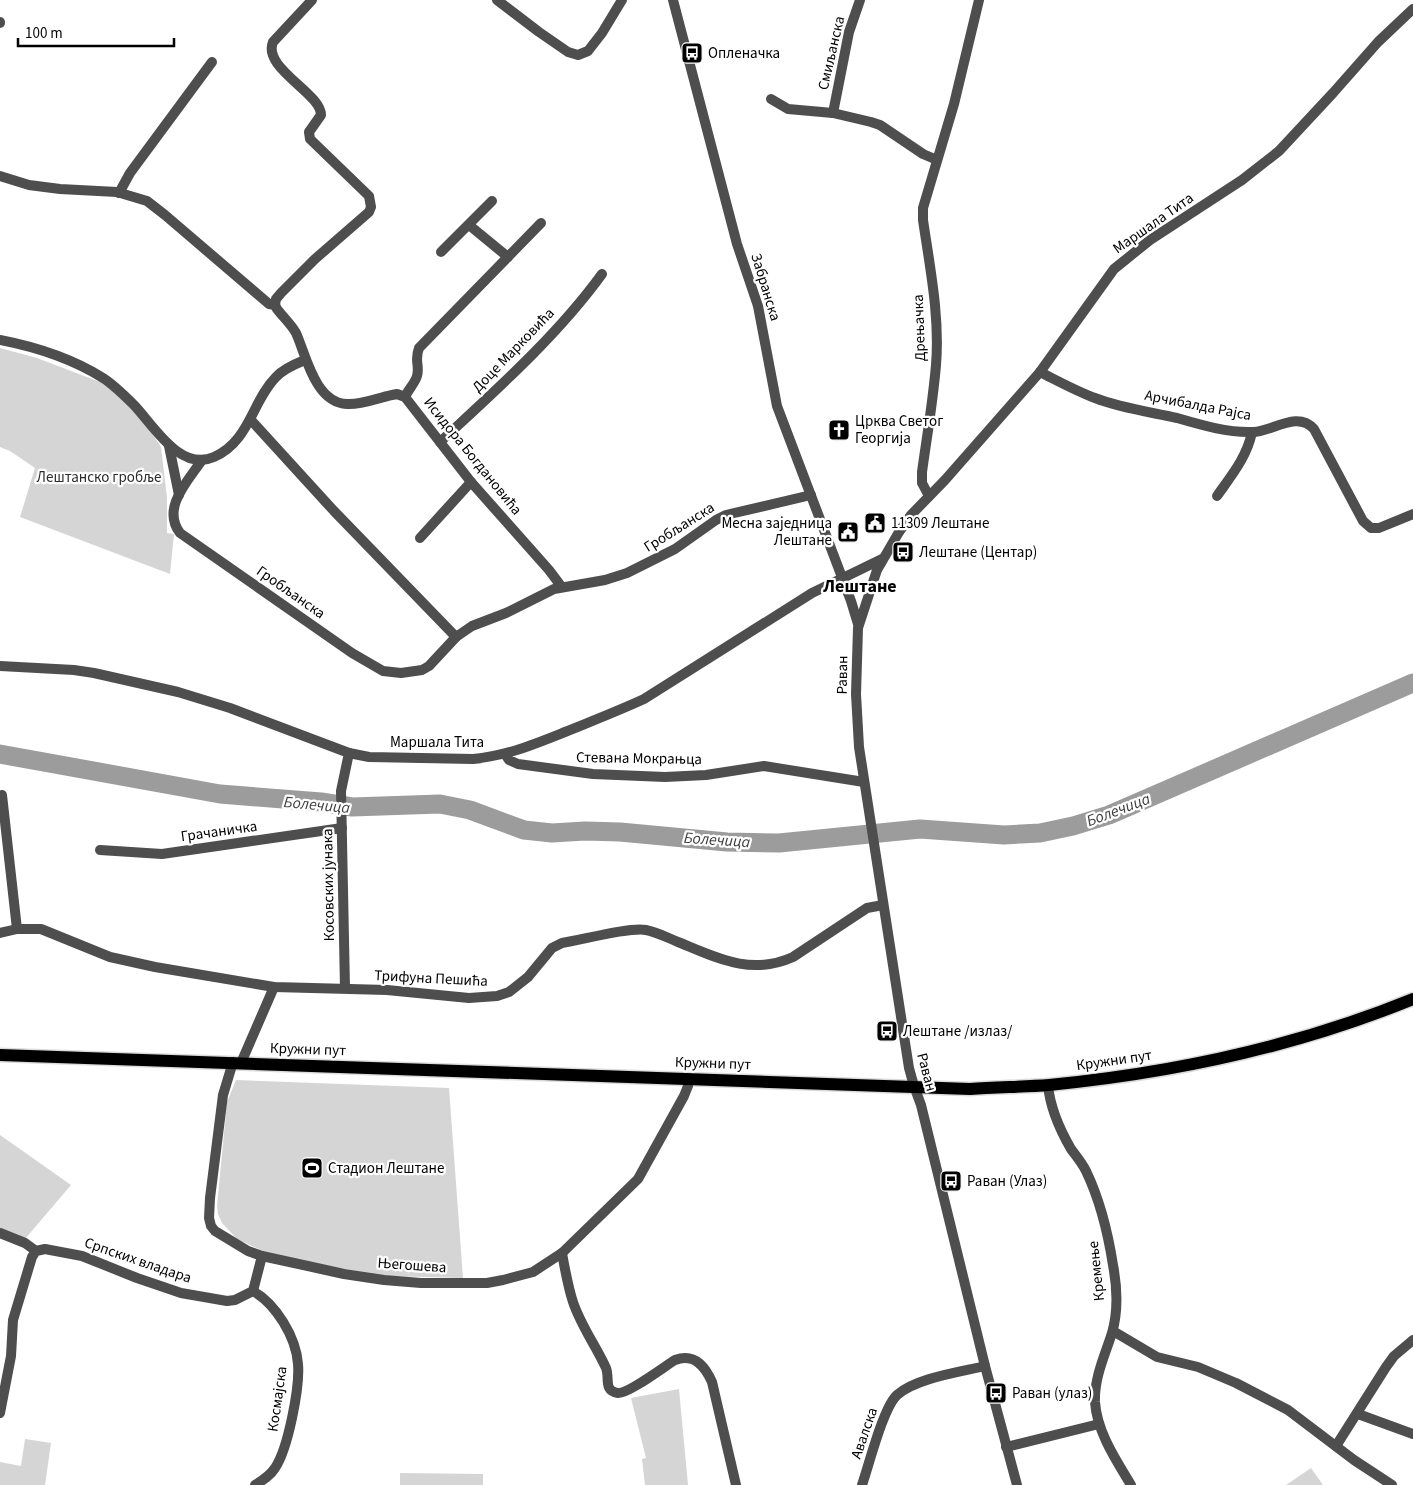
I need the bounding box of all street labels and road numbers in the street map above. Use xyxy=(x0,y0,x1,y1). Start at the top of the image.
street label: Смиљанска xyxy=(813,14,850,92)
street label: Маршала Тита xyxy=(1109,188,1198,259)
street label: Забранска xyxy=(745,251,786,324)
street label: Дрењачка xyxy=(908,294,931,362)
street label: Доце Марковића xyxy=(467,303,559,397)
street label: Арчибалда Рајса xyxy=(1143,385,1253,426)
street label: Исидора Богдановића xyxy=(418,393,527,520)
street label: Гробљанска xyxy=(640,497,719,557)
street label: Гробљанска xyxy=(252,561,329,624)
street label: Раван xyxy=(832,655,853,695)
street label: Маршала Тита xyxy=(390,732,484,753)
street label: Стевана Мокрањца xyxy=(576,747,702,770)
street label: Грачаничка xyxy=(180,816,259,847)
street label: Косовских јунака xyxy=(317,828,340,942)
street label: Трифуна Пешића xyxy=(374,965,488,992)
street label: Кружни пут xyxy=(270,1038,347,1061)
street label: Кружни пут xyxy=(1075,1045,1153,1076)
street label: Раван xyxy=(911,1051,942,1094)
street label: Кружни пут xyxy=(675,1052,752,1075)
street label: Српских владара xyxy=(81,1232,194,1289)
street label: Кремење xyxy=(1083,1240,1110,1302)
street label: Његошева xyxy=(377,1253,447,1278)
street label: Космајска xyxy=(263,1365,292,1433)
street label: Авалска xyxy=(846,1405,883,1462)

